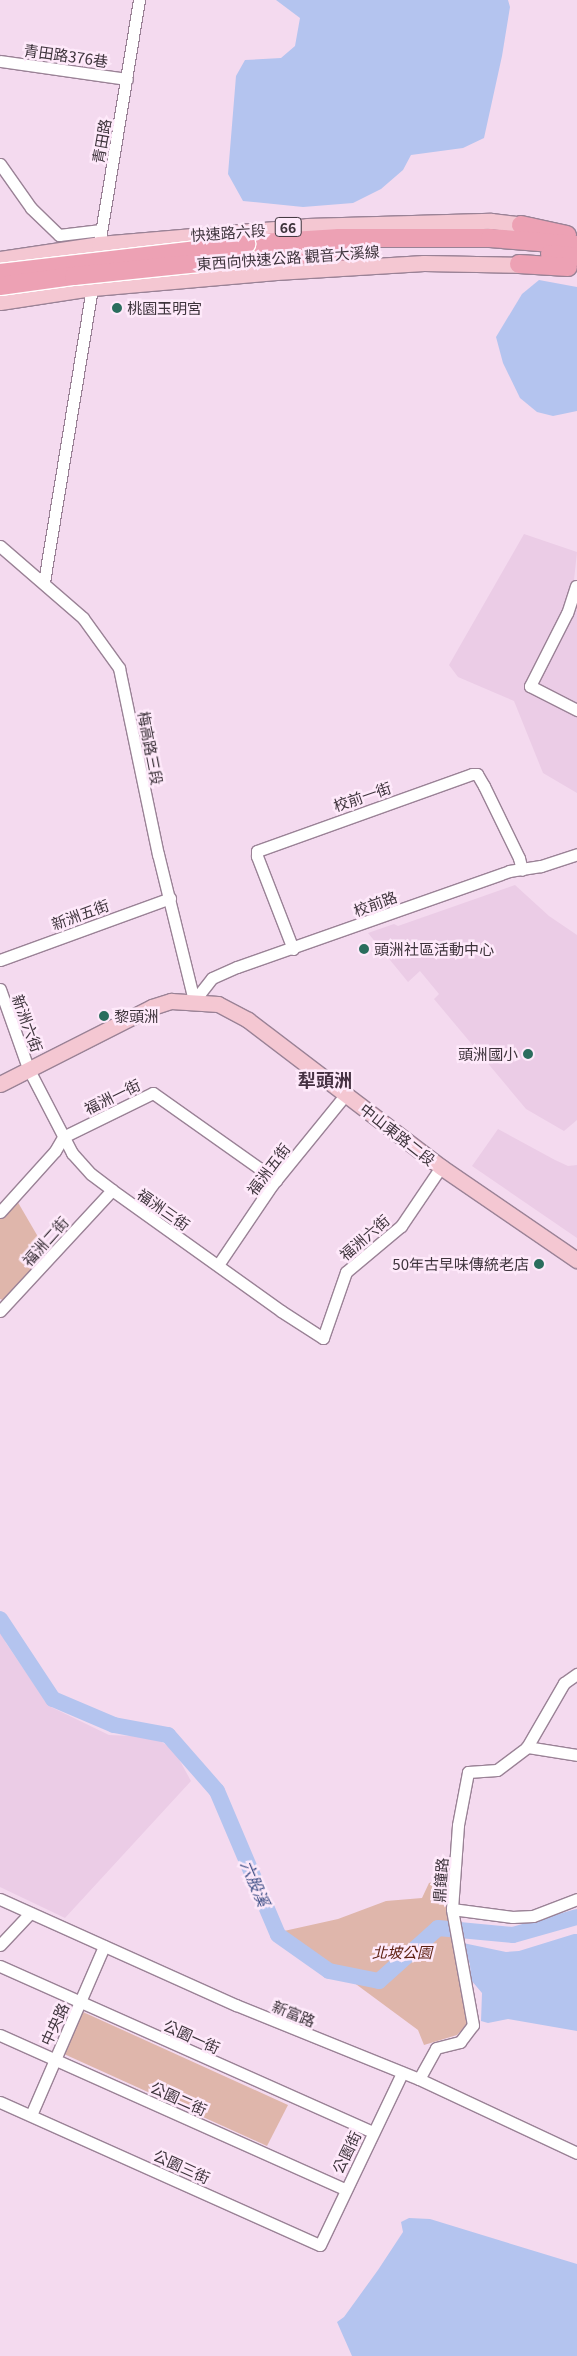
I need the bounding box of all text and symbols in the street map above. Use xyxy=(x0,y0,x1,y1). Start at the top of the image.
street label: 青田路376巷 xyxy=(23,40,109,70)
street label: 青田路 xyxy=(88,117,114,165)
road number: 66 xyxy=(274,216,302,238)
street label: 快速路六段 xyxy=(190,220,266,244)
street label: 東西向快速公路 觀音大溪線 xyxy=(196,242,380,272)
place label: 桃園玉明宮 xyxy=(127,299,202,317)
marker: 桃園玉明宮 xyxy=(111,302,123,314)
street label: 梅高路三段 xyxy=(135,709,167,787)
street label: 校前一街 xyxy=(331,778,393,814)
street label: 校前路 xyxy=(351,887,399,919)
street label: 新洲五街 xyxy=(49,895,111,933)
place label: 頭洲社區活動中心 xyxy=(374,940,494,958)
marker: 頭洲社區活動中心 xyxy=(358,943,370,955)
street label: 新洲六街 xyxy=(9,992,47,1054)
place label: 黎頭洲 xyxy=(114,1007,159,1025)
marker: 黎頭洲 xyxy=(98,1010,110,1022)
place label: 頭洲國小 xyxy=(458,1045,518,1063)
marker: 頭洲國小 xyxy=(522,1048,534,1060)
district label: 犁頭洲 xyxy=(298,1068,352,1090)
street label: 福洲一街 xyxy=(81,1075,143,1117)
street label: 中山東路二段 xyxy=(357,1099,439,1169)
street label: 福洲五街 xyxy=(243,1140,293,1198)
street label: 福洲三街 xyxy=(134,1184,194,1234)
street label: 福洲六街 xyxy=(335,1211,393,1263)
street label: 福洲二街 xyxy=(18,1213,72,1269)
place label: 50年古早味傳統老店 xyxy=(392,1255,529,1273)
marker: 50年古早味傳統老店 xyxy=(533,1258,545,1270)
water label: 六股溪 xyxy=(238,1857,274,1909)
street label: 鼎鐘路 xyxy=(429,1857,451,1903)
park label: 北坡公園 xyxy=(372,1943,432,1961)
street label: 新富路 xyxy=(270,1996,318,2030)
street label: 中央路 xyxy=(36,2000,72,2048)
street label: 公園一街 xyxy=(161,2016,223,2056)
street label: 公園二街 xyxy=(148,2078,210,2118)
street label: 公園街 xyxy=(328,2128,364,2176)
street label: 公園三街 xyxy=(151,2146,213,2186)

